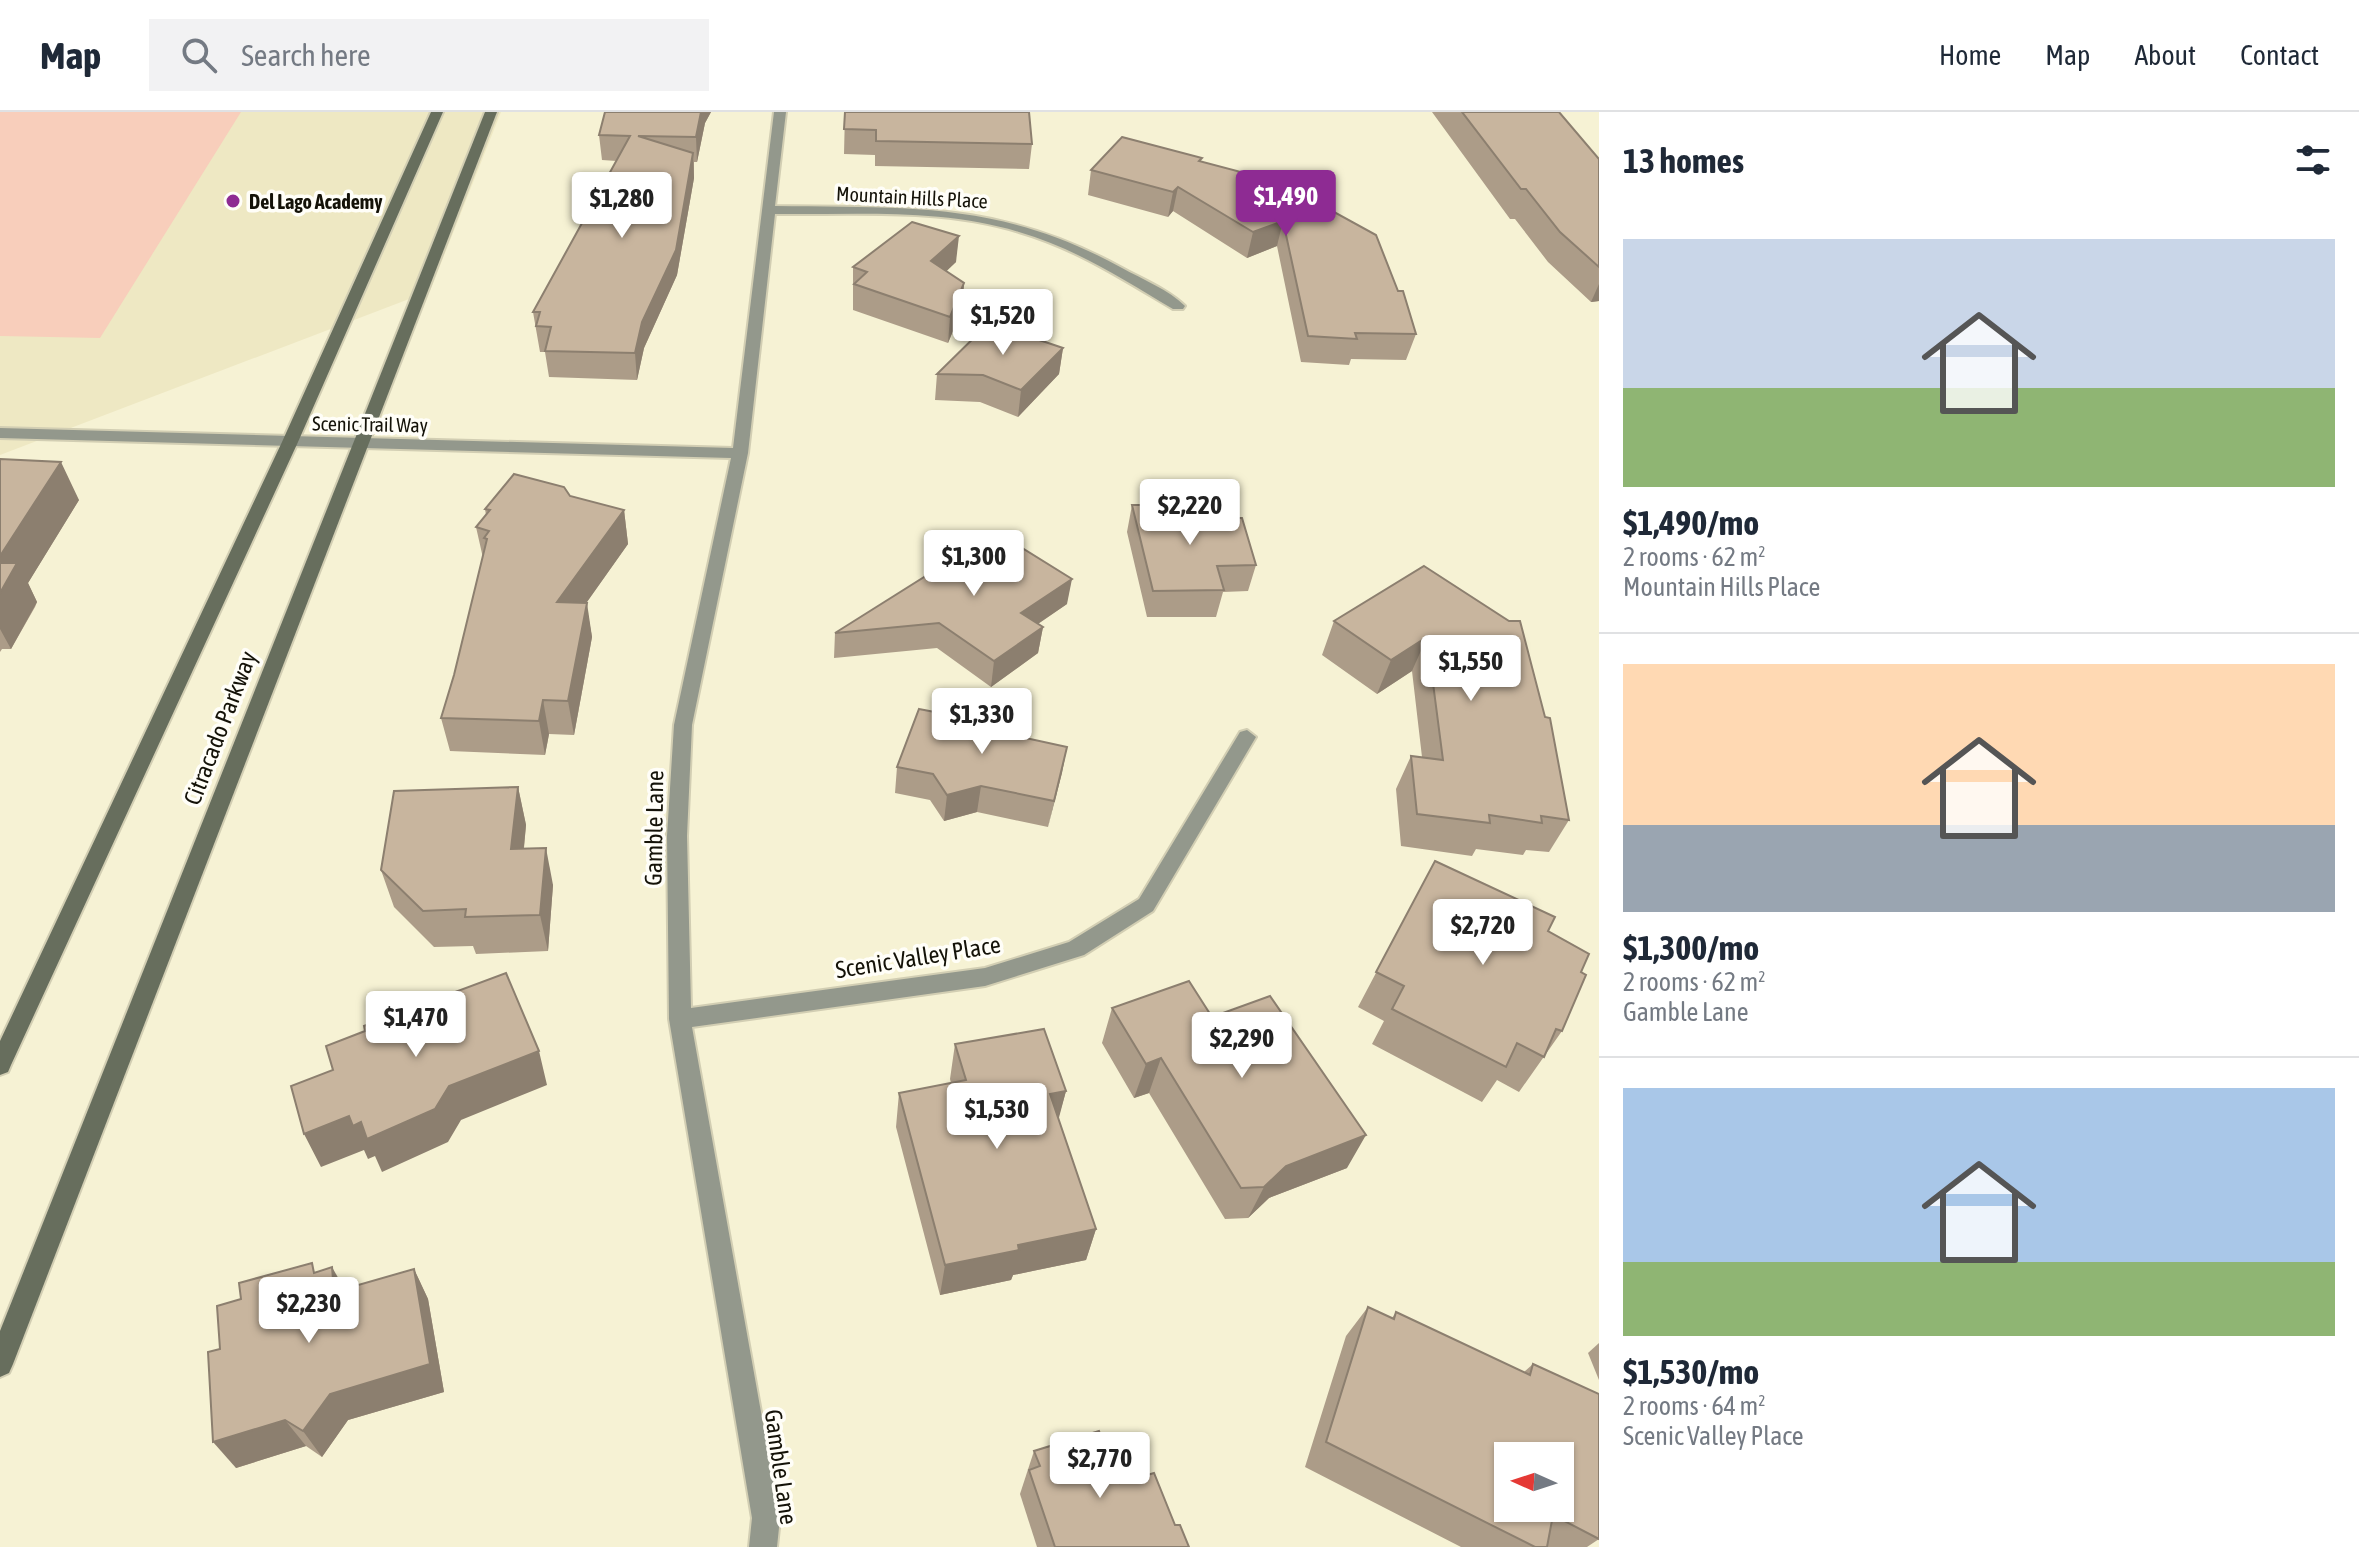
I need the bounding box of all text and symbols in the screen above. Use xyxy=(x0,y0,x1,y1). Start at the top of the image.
search box xyxy=(149,19,709,91)
icon: search xyxy=(177,33,221,77)
text: Map xyxy=(40,34,101,77)
text: Search here xyxy=(241,38,371,72)
text: Home xyxy=(1939,39,2001,71)
text: Map xyxy=(2045,39,2090,71)
text: About xyxy=(2134,39,2196,71)
text: Contact xyxy=(2240,39,2319,71)
icon: filters xyxy=(2291,138,2335,182)
text: 13 homes xyxy=(1623,141,1744,180)
pin: $1,490 xyxy=(1221,170,1351,238)
pin: $1,280 xyxy=(557,172,687,240)
text: $1,490 xyxy=(1254,181,1318,211)
street label: Mountain Hills Place xyxy=(836,182,988,212)
text: $1,280 xyxy=(590,183,654,213)
place label: Del Lago Academy xyxy=(249,190,383,213)
marker: Del Lago Academy xyxy=(224,192,242,210)
pin: $1,520 xyxy=(938,289,1068,357)
icon: home xyxy=(1907,291,2051,435)
text: $1,520 xyxy=(971,300,1035,330)
street label: Scenic Trail Way xyxy=(312,411,428,437)
pin: $2,220 xyxy=(1125,479,1255,547)
text: $2,220 xyxy=(1158,490,1222,520)
text: $1,490/mo xyxy=(1623,503,1759,542)
pin: $1,300 xyxy=(909,530,1039,598)
text: $1,300 xyxy=(942,541,1006,571)
text: 2 rooms · 62 m² xyxy=(1623,542,1765,572)
text: Mountain Hills Place xyxy=(1623,572,1820,602)
pin: $1,550 xyxy=(1406,635,1536,703)
text: $1,550 xyxy=(1439,646,1503,676)
street label: Citracado Parkway xyxy=(178,647,262,809)
pin: $1,330 xyxy=(917,688,1047,756)
text: $1,330 xyxy=(950,699,1014,729)
icon: home xyxy=(1907,716,2051,860)
street label: Gamble Lane xyxy=(639,770,669,886)
pin: $2,720 xyxy=(1418,899,1548,967)
text: $2,720 xyxy=(1451,910,1515,940)
text: $1,300/mo xyxy=(1623,928,1759,967)
street label: Scenic Valley Place xyxy=(834,931,1002,983)
text: 2 rooms · 62 m² xyxy=(1623,967,1765,997)
pin: $1,470 xyxy=(351,991,481,1059)
text: Gamble Lane xyxy=(1623,997,1748,1027)
text: $1,470 xyxy=(384,1002,448,1032)
pin: $2,290 xyxy=(1177,1012,1307,1080)
text: $2,290 xyxy=(1210,1023,1274,1053)
pin: $1,530 xyxy=(932,1083,1062,1151)
text: $1,530 xyxy=(965,1094,1029,1124)
icon: home xyxy=(1907,1140,2051,1284)
pin: $2,230 xyxy=(244,1277,374,1345)
text: $2,230 xyxy=(277,1288,341,1318)
text: $1,530/mo xyxy=(1623,1352,1759,1391)
text: 2 rooms · 64 m² xyxy=(1623,1391,1765,1421)
street label: Gamble Lane xyxy=(760,1408,802,1526)
text: Scenic Valley Place xyxy=(1623,1421,1804,1451)
pin: $2,770 xyxy=(1035,1432,1165,1500)
north arrow xyxy=(1494,1442,1574,1522)
map controls xyxy=(1494,1442,1574,1522)
text: $2,770 xyxy=(1068,1443,1132,1473)

